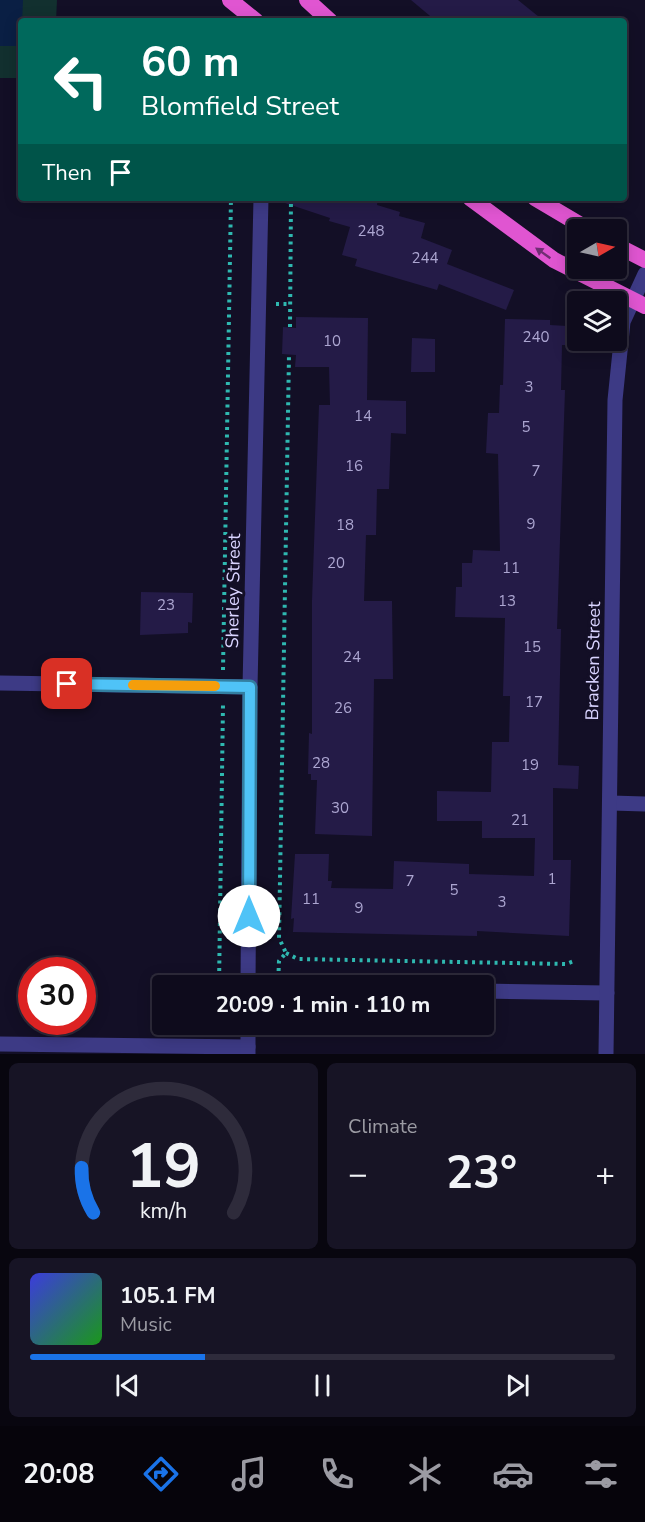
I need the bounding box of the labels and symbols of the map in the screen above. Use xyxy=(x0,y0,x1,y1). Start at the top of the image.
north arrow xyxy=(567,219,627,279)
house number: 248 xyxy=(357,221,385,241)
one-way arrow xyxy=(536,247,552,259)
house number: 244 xyxy=(411,248,439,268)
house number: 240 xyxy=(522,327,550,347)
house number: 10 xyxy=(323,331,341,351)
house number: 3 xyxy=(524,377,534,397)
house number: 14 xyxy=(354,406,372,426)
house number: 5 xyxy=(521,417,531,437)
house number: 16 xyxy=(345,456,363,476)
house number: 7 xyxy=(531,461,541,481)
house number: 9 xyxy=(526,514,536,534)
house number: 18 xyxy=(336,515,354,535)
street label: Sherley Street xyxy=(220,533,246,649)
house number: 20 xyxy=(327,553,345,573)
house number: 11 xyxy=(502,558,520,578)
house number: 13 xyxy=(498,591,516,611)
house number: 23 xyxy=(157,595,175,615)
street label: Bracken Street xyxy=(580,601,606,721)
house number: 15 xyxy=(523,637,541,657)
house number: 24 xyxy=(343,647,361,667)
pin xyxy=(41,658,92,709)
house number: 17 xyxy=(525,692,543,712)
house number: 26 xyxy=(334,698,352,718)
house number: 28 xyxy=(312,753,330,773)
house number: 19 xyxy=(521,755,539,775)
house number: 30 xyxy=(331,798,349,818)
house number: 21 xyxy=(511,810,529,830)
house number: 1 xyxy=(547,869,557,889)
house number: 7 xyxy=(405,871,415,891)
house number: 5 xyxy=(449,880,459,900)
position arrow xyxy=(217,884,281,948)
house number: 11 xyxy=(302,889,320,909)
house number: 3 xyxy=(497,892,507,912)
house number: 9 xyxy=(354,898,364,918)
speed limit sign: 30 xyxy=(18,957,96,1035)

